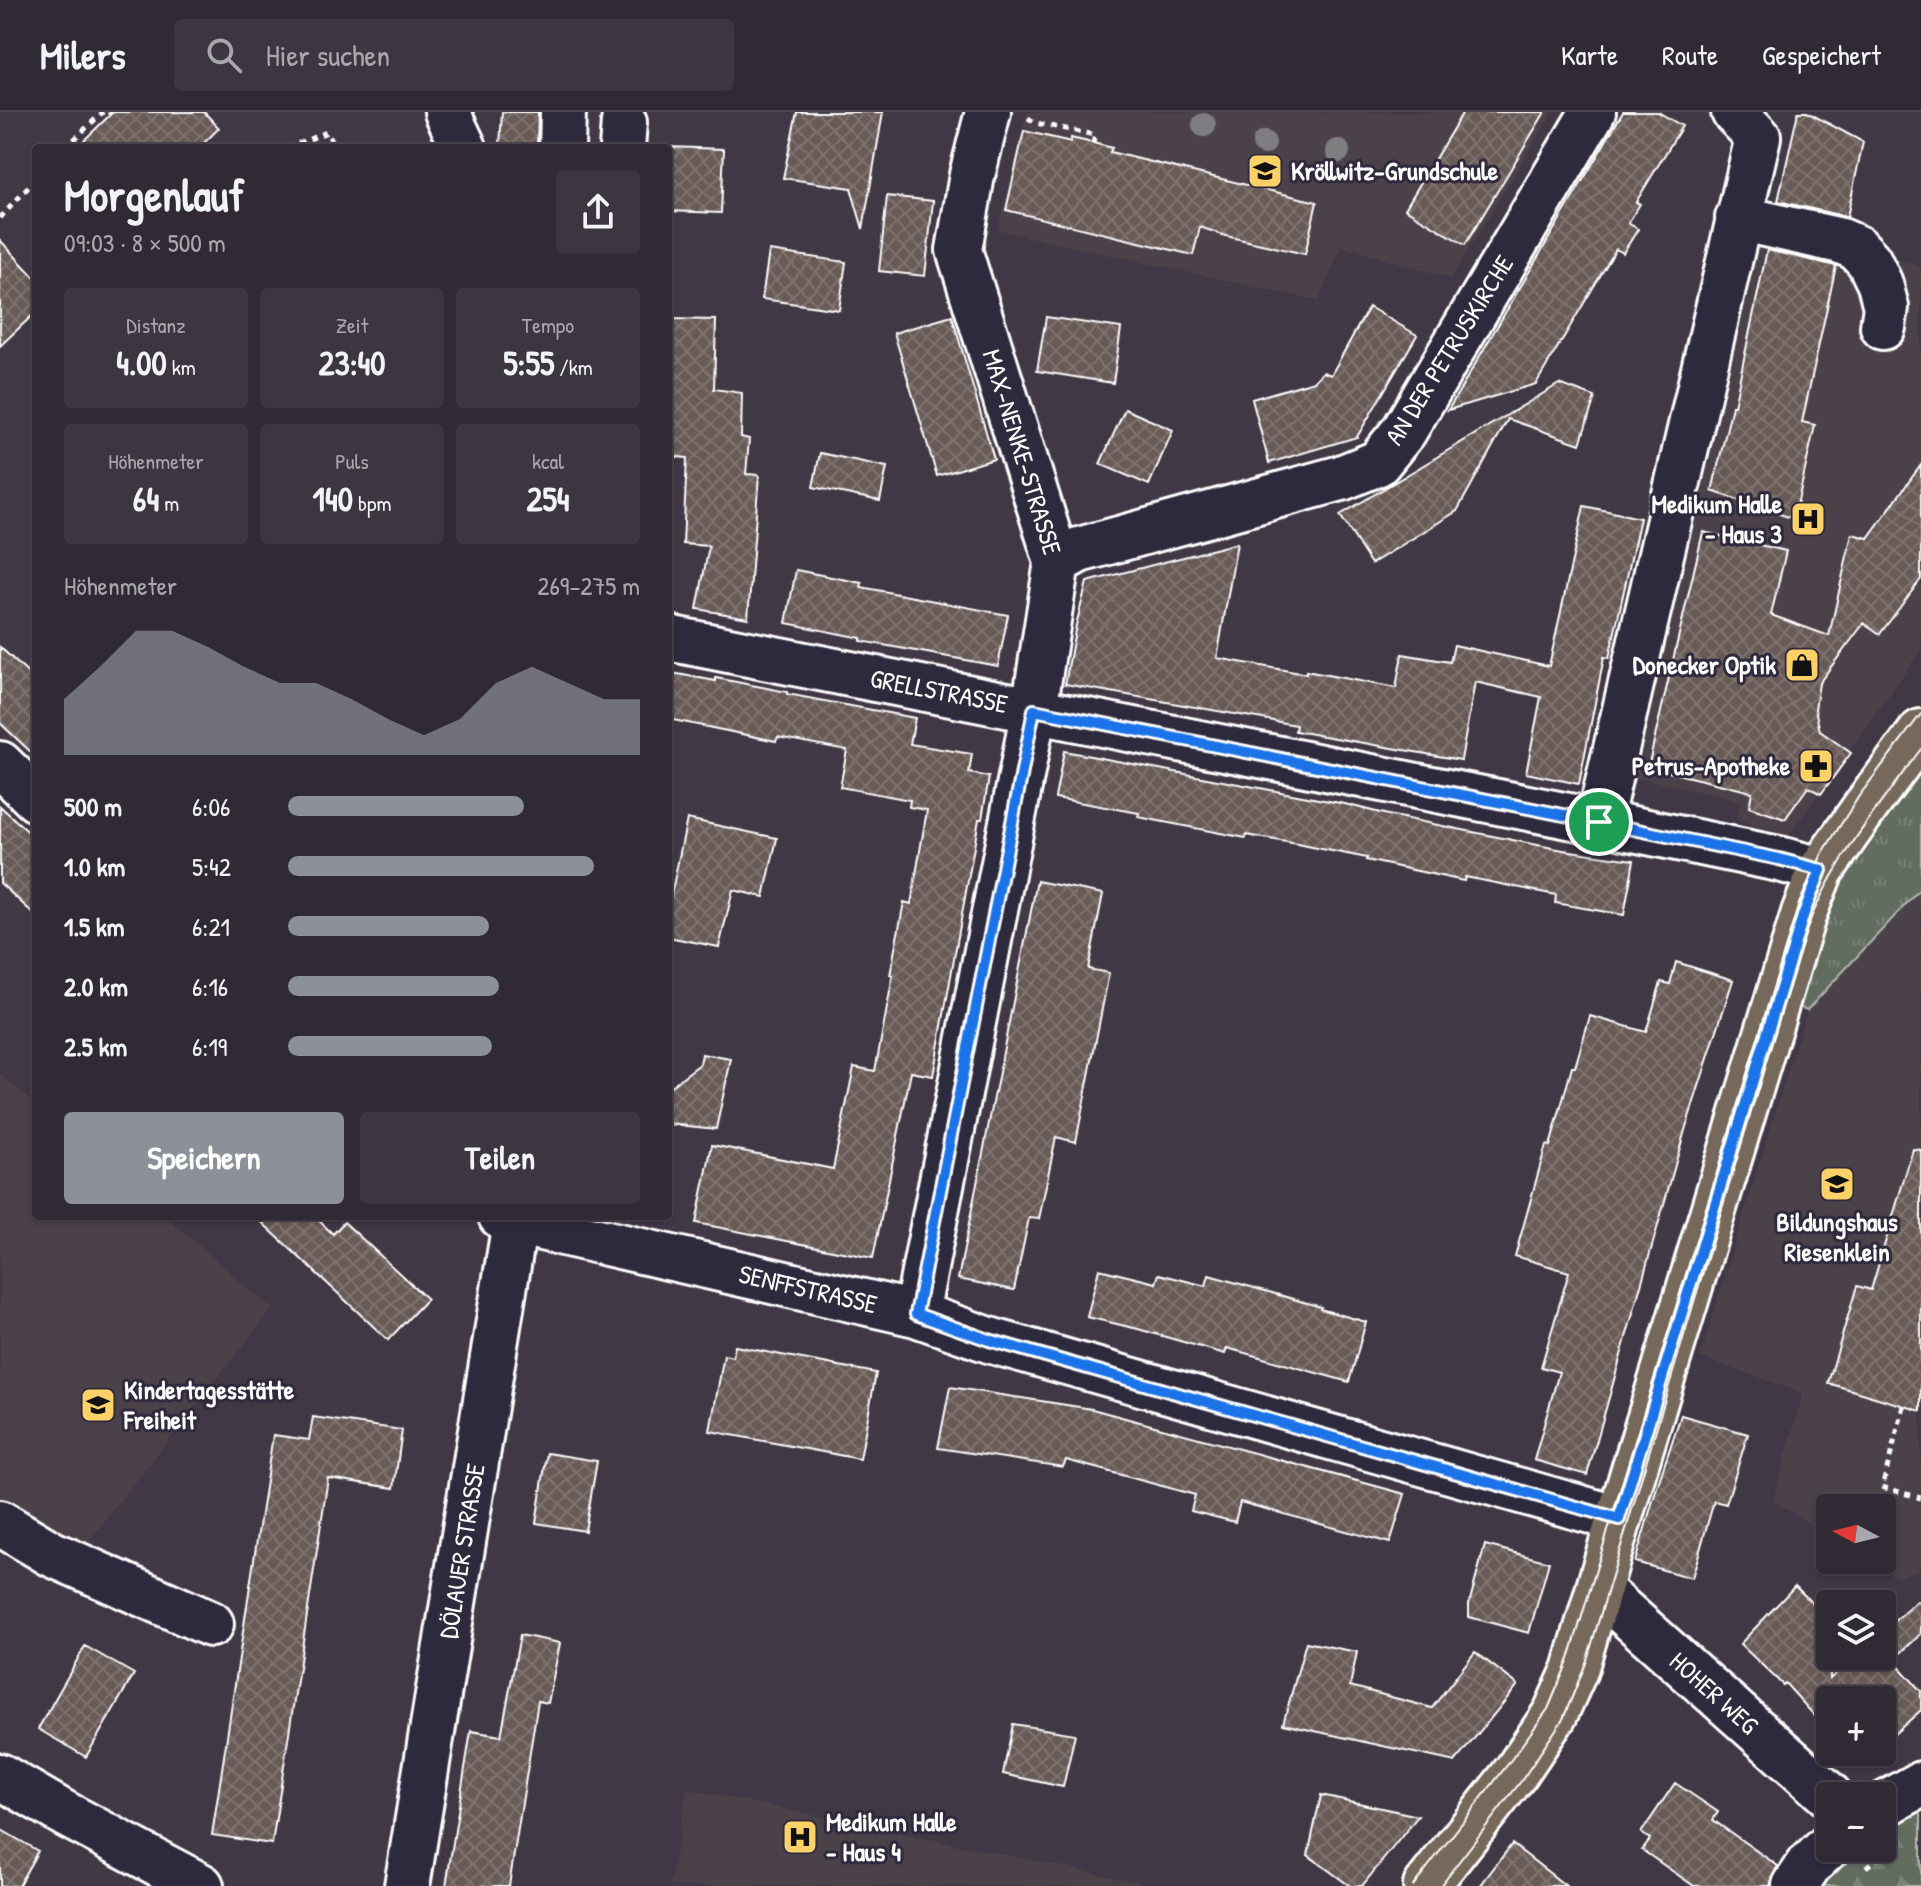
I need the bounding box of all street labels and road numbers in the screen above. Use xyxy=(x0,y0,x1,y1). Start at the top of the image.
street label: AN DER PETRUSKIRCHE xyxy=(1376,248,1521,451)
street label: MAX-NENKE-STRASSE xyxy=(975,345,1070,559)
street label: GRELLSTRASSE xyxy=(867,660,1011,721)
street label: SENFFSTRASSE xyxy=(736,1256,881,1322)
street label: DÖLAUER STRASSE xyxy=(430,1460,493,1641)
street label: HOHER WEG xyxy=(1662,1643,1767,1742)

